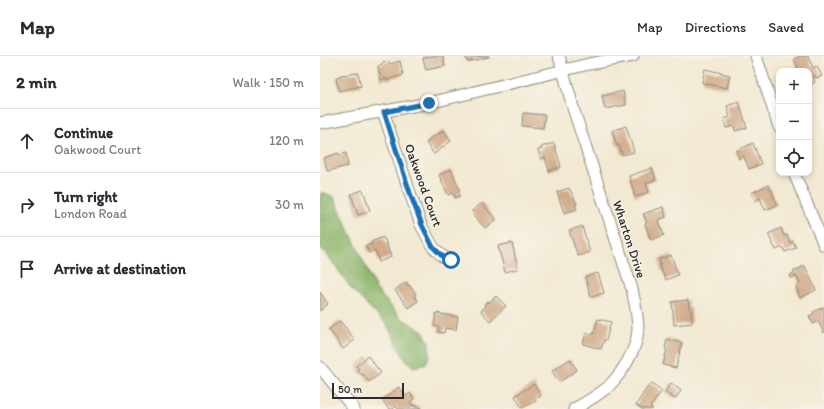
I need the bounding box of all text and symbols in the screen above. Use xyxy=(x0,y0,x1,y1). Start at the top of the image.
text: Map xyxy=(20,16,55,39)
text: Map xyxy=(637,19,663,36)
text: Directions xyxy=(685,19,746,36)
text: Saved xyxy=(768,19,804,36)
map controls xyxy=(776,68,812,176)
button: + xyxy=(776,68,812,104)
text: 2 min xyxy=(16,72,56,92)
text: Walk · 150 m xyxy=(233,75,304,90)
route end xyxy=(420,94,438,112)
button: − xyxy=(776,104,812,140)
text: Continue xyxy=(54,124,113,142)
icon: ahead xyxy=(16,130,38,152)
text: 120 m xyxy=(269,133,304,148)
button: locate xyxy=(776,140,812,176)
text: Oakwood Court xyxy=(54,142,141,157)
street label: Oakwood Court xyxy=(402,142,446,229)
text: Turn right xyxy=(54,188,118,206)
icon: right xyxy=(16,194,38,216)
text: 30 m xyxy=(275,197,304,212)
street label: Wharton Drive xyxy=(610,199,649,280)
text: London Road xyxy=(54,206,127,221)
route start xyxy=(442,251,460,269)
icon: arrive xyxy=(16,258,38,280)
text: Arrive at destination xyxy=(54,260,186,278)
scale bar xyxy=(332,381,404,400)
text: 50 m xyxy=(338,383,362,396)

